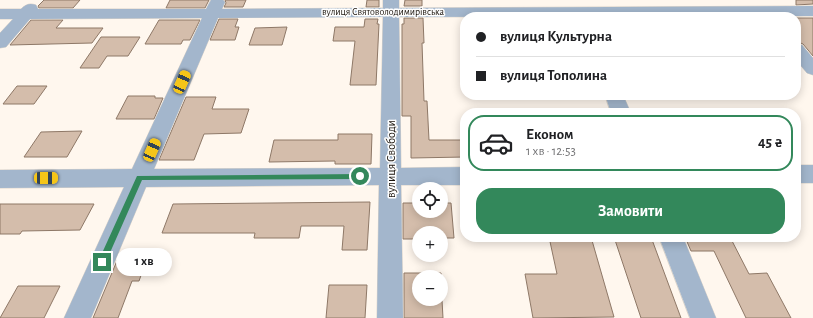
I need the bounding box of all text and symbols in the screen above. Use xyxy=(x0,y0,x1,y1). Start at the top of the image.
street label: вулиця Святоволодимирівська xyxy=(322,7,444,17)
text: вулиця Культурна xyxy=(500,29,612,44)
text: вулиця Тополина xyxy=(500,68,607,83)
car xyxy=(172,69,192,95)
street label: вулиця Свободи xyxy=(385,120,398,198)
icon: car xyxy=(478,125,514,161)
text: Економ xyxy=(526,127,574,142)
text: 45 ₴ xyxy=(758,135,783,150)
car xyxy=(142,137,162,163)
text: 1 хв · 12:53 xyxy=(526,145,576,158)
route start xyxy=(351,167,369,185)
car xyxy=(34,172,58,184)
map controls xyxy=(412,182,448,306)
button: locate xyxy=(412,182,448,218)
button: Замовити xyxy=(476,188,785,234)
button: + xyxy=(412,226,448,262)
callout: 1 хв xyxy=(116,248,172,276)
route end xyxy=(93,253,111,271)
text: 1 хв xyxy=(134,255,154,268)
button: − xyxy=(412,270,448,306)

